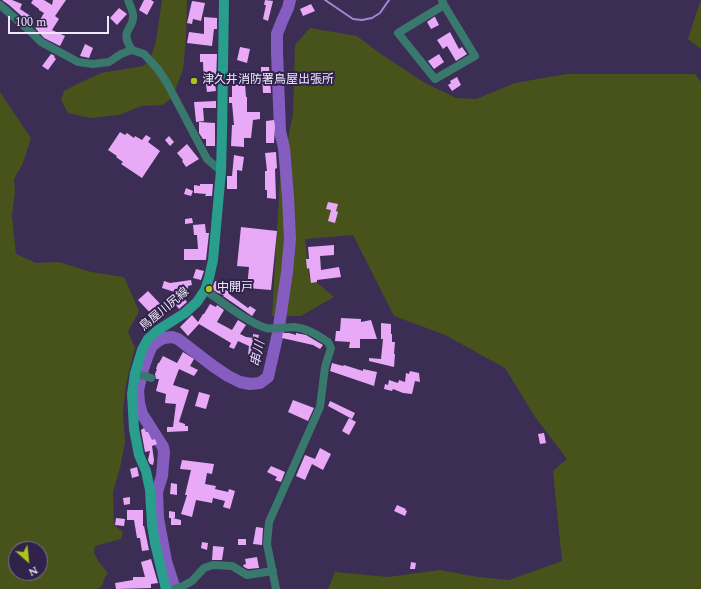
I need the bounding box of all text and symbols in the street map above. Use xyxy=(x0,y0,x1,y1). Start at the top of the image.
scale bar xyxy=(10,8,111,34)
text: 100 m xyxy=(15,13,46,32)
place label: 津久井消防署鳥屋出張所 xyxy=(202,74,334,88)
marker: 津久井消防署鳥屋出張所 xyxy=(189,76,199,86)
place label: 中開戸 xyxy=(217,282,253,296)
marker: 中開戸 xyxy=(204,284,214,294)
street label: 鳥屋川尻線 xyxy=(137,285,193,335)
water label: 串川 xyxy=(249,340,269,368)
north arrow xyxy=(8,541,48,581)
text: N xyxy=(25,562,41,581)

